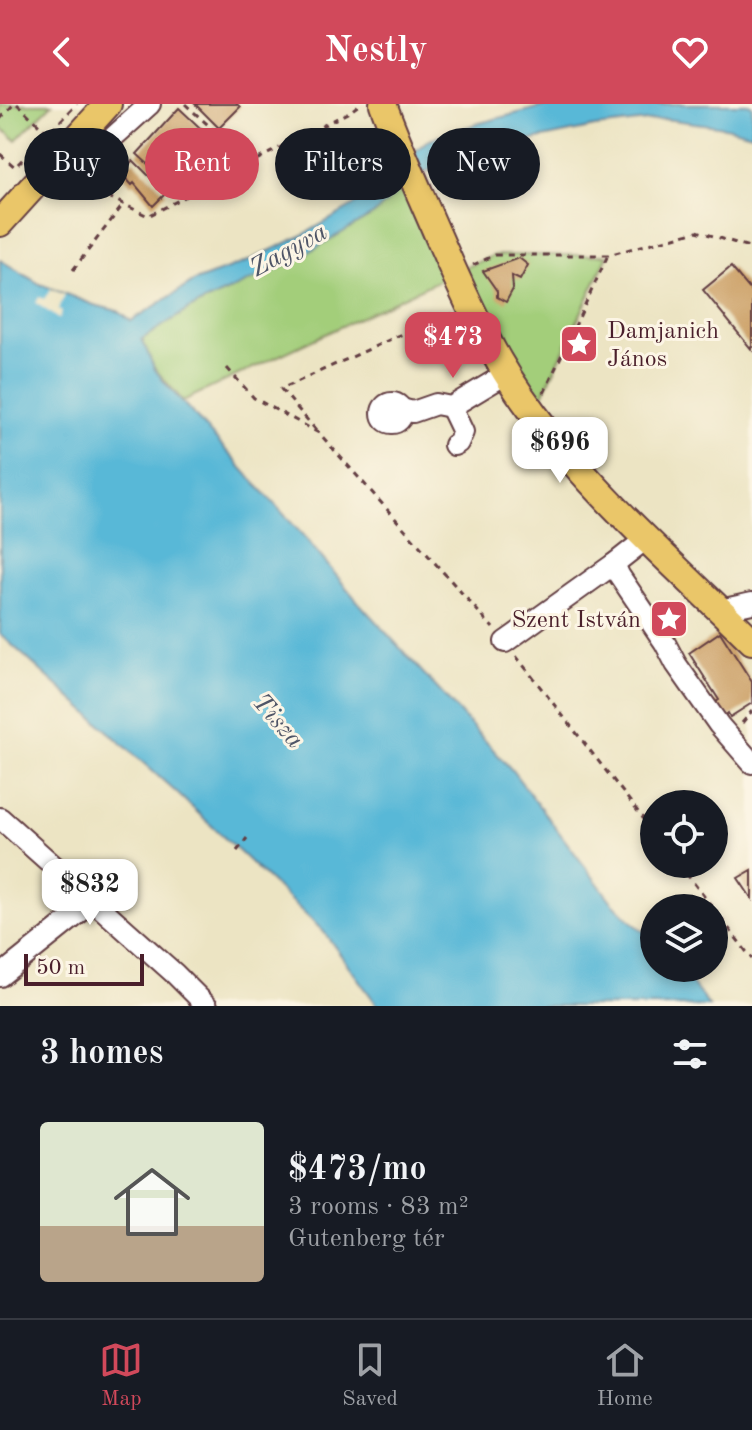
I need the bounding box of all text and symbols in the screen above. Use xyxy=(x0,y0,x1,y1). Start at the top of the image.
icon: back xyxy=(40,30,84,74)
icon: heart xyxy=(668,30,712,74)
text: Nestly xyxy=(324,34,428,70)
chip: Buy xyxy=(24,128,129,200)
chip: Rent xyxy=(145,128,259,200)
chip: Filters xyxy=(275,128,411,200)
chip: New xyxy=(427,128,540,200)
water label: Zagyva xyxy=(246,219,332,282)
pin: $473 xyxy=(406,312,500,380)
place label: Damjanich János xyxy=(607,320,719,372)
place icon: Damjanich János xyxy=(558,323,600,365)
text: $473 xyxy=(423,325,483,351)
pin: $696 xyxy=(513,417,607,485)
text: $696 xyxy=(530,430,590,456)
place icon: Szent István xyxy=(648,598,690,640)
place label: Szent István xyxy=(511,609,641,633)
water label: Tisza xyxy=(247,689,308,754)
map controls xyxy=(640,790,728,982)
button: locate xyxy=(640,790,728,878)
pin: $832 xyxy=(43,859,137,927)
text: $832 xyxy=(60,872,120,898)
button: layers xyxy=(640,894,728,982)
scale bar xyxy=(24,950,144,986)
text: 50 m xyxy=(36,957,85,979)
icon: filters xyxy=(668,1032,712,1076)
text: 3 homes xyxy=(40,1037,163,1071)
text: $473/mo xyxy=(288,1153,427,1187)
icon: home xyxy=(104,1154,200,1250)
text: 3 rooms · 83 m² xyxy=(288,1194,469,1220)
text: Gutenberg tér xyxy=(288,1226,445,1252)
tab: Map xyxy=(99,1338,143,1413)
tab: Saved xyxy=(342,1338,398,1413)
tab: Home xyxy=(597,1338,653,1413)

